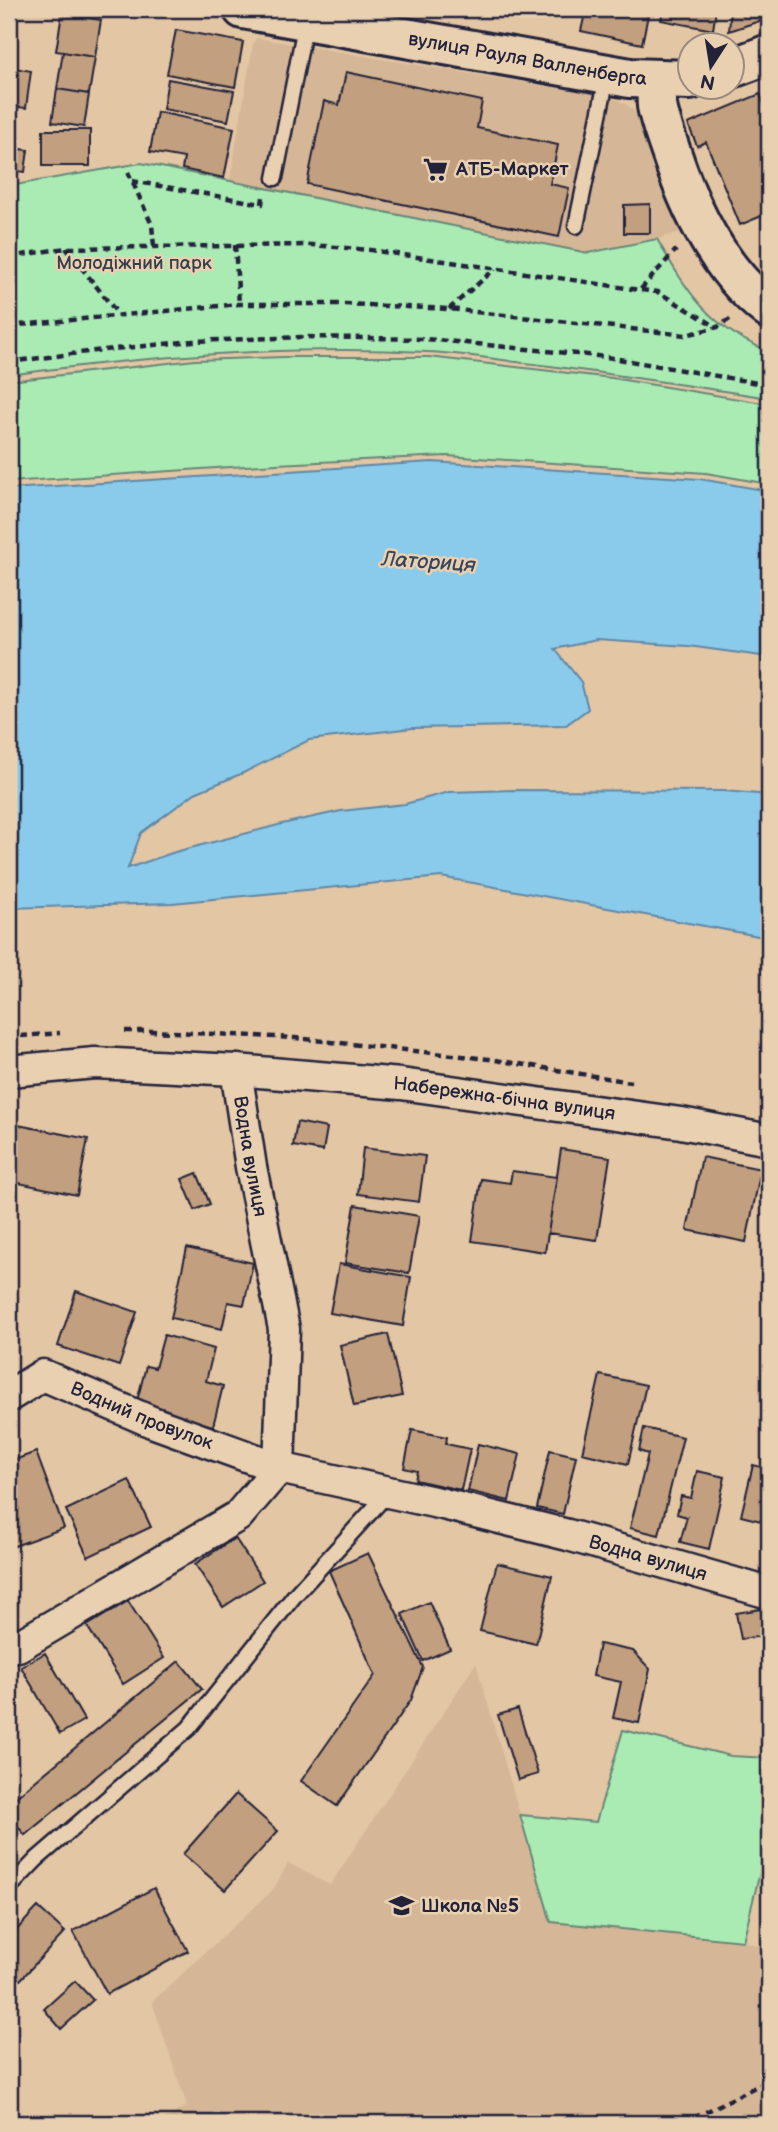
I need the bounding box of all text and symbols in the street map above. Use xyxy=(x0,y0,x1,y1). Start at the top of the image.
street label: вулиця Рауля Валленберга xyxy=(407,27,647,90)
north arrow xyxy=(676,32,746,102)
text: N xyxy=(698,68,717,94)
supermarket icon: АТБ-Маркет xyxy=(422,155,450,183)
place label: АТБ-Маркет xyxy=(455,158,569,181)
park label: Молодіжний парк xyxy=(56,252,212,275)
water label: Латориця xyxy=(379,546,477,578)
street label: Набережна-бічна вулиця xyxy=(393,1072,617,1125)
street label: Водна вулиця xyxy=(229,1094,272,1219)
street label: Водний провулок xyxy=(67,1377,216,1455)
street label: Водна вулиця xyxy=(586,1530,710,1586)
school or university icon: Школа №5 xyxy=(387,1892,415,1920)
place label: Школа №5 xyxy=(421,1895,519,1918)

